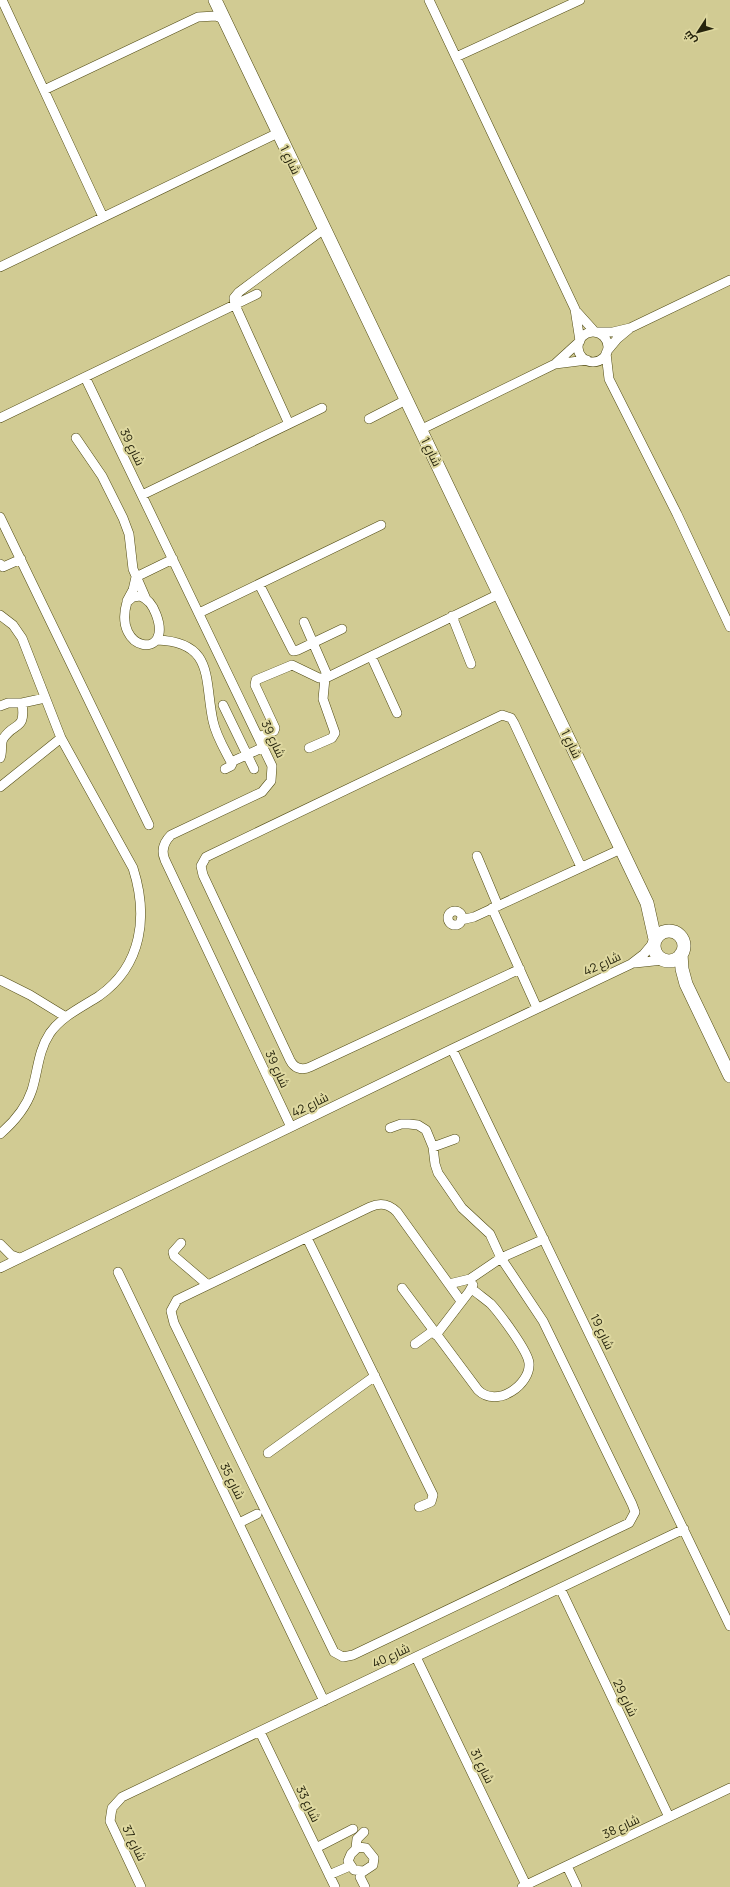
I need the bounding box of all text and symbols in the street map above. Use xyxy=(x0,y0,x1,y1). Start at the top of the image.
north arrow xyxy=(678,12,718,52)
text: ش xyxy=(679,28,700,48)
street label: شارع 1 xyxy=(276,142,305,177)
street label: شارع 39 xyxy=(116,425,149,468)
street label: شارع 1 xyxy=(417,434,446,469)
street label: شارع 39 xyxy=(257,717,290,760)
street label: شارع 1 xyxy=(557,726,586,761)
street label: شارع 42 xyxy=(580,947,623,980)
street label: شارع 39 xyxy=(261,1047,294,1090)
street label: شارع 42 xyxy=(288,1088,331,1121)
street label: شارع 19 xyxy=(587,1311,618,1353)
street label: شارع 35 xyxy=(216,1459,249,1502)
street label: شارع 40 xyxy=(369,1639,413,1672)
street label: شارع 29 xyxy=(609,1676,642,1720)
street label: شارع 31 xyxy=(467,1745,498,1786)
street label: شارع 33 xyxy=(292,1783,325,1825)
street label: شارع 38 xyxy=(599,1811,642,1843)
street label: شارع 37 xyxy=(118,1822,151,1864)

